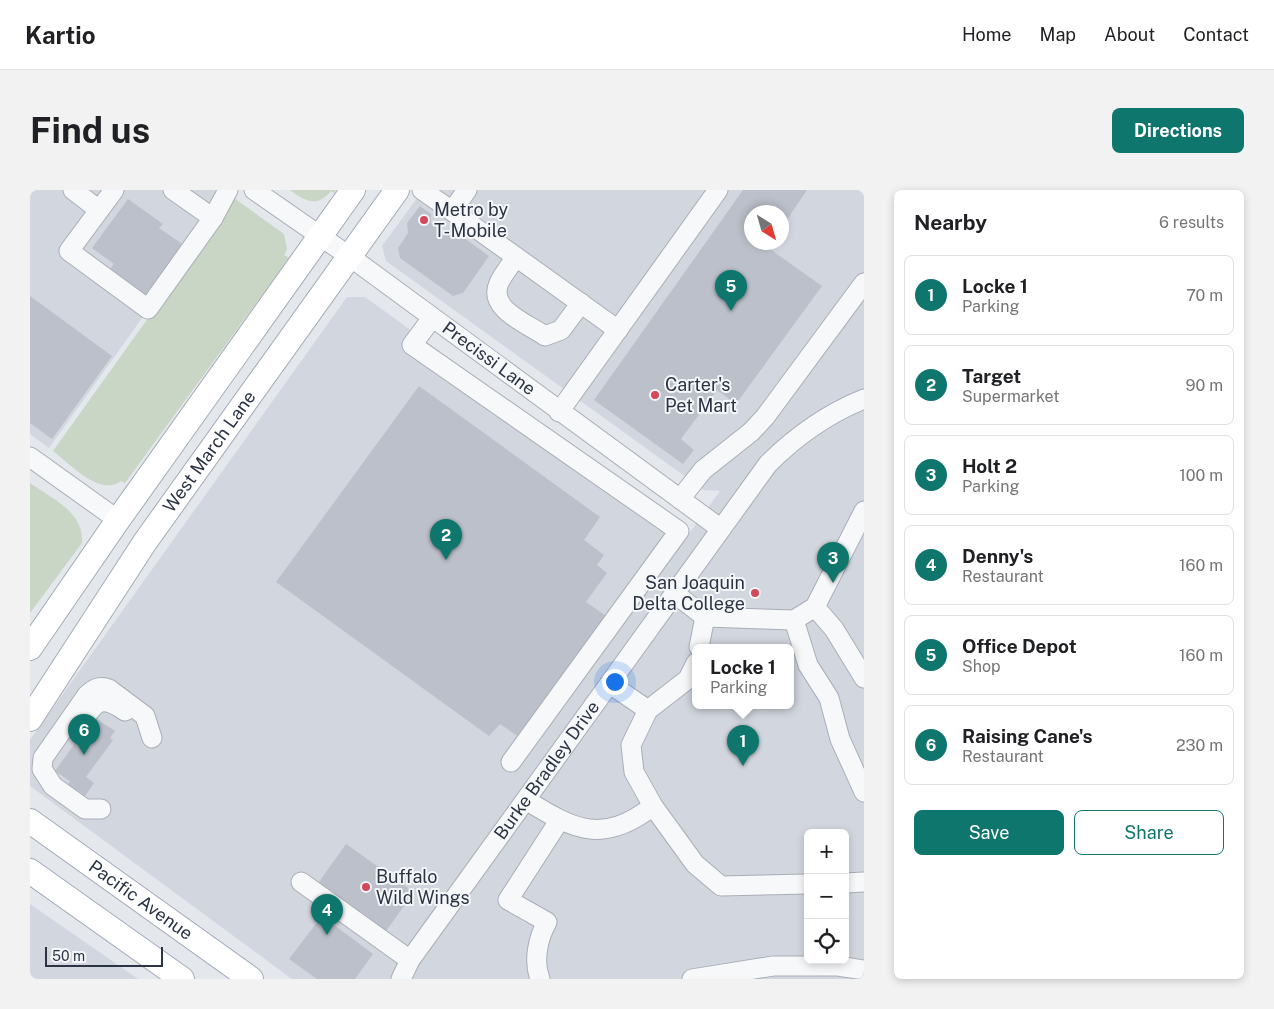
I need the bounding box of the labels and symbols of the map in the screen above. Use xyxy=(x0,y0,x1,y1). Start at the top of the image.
place label: Metro by T-Mobile xyxy=(434,199,509,241)
north arrow xyxy=(744,205,789,250)
marker: Metro by T-Mobile xyxy=(418,214,430,226)
pin: 5 xyxy=(715,270,747,311)
street label: Precissi Lane xyxy=(438,317,540,399)
place label: Carter's Pet Mart xyxy=(665,374,737,416)
street label: West March Lane xyxy=(159,387,260,516)
marker: Carter's Pet Mart xyxy=(649,389,661,401)
pin: 2 xyxy=(430,519,462,560)
pin: 3 xyxy=(817,542,849,583)
place label: San Joaquin Delta College xyxy=(632,572,745,614)
marker: San Joaquin Delta College xyxy=(749,587,761,599)
your location xyxy=(602,669,628,695)
street label: Burke Bradley Drive xyxy=(490,697,604,843)
pin: 6 xyxy=(68,714,100,755)
pin: 1 xyxy=(727,725,759,766)
street label: Pacific Avenue xyxy=(85,855,197,944)
place label: Buffalo Wild Wings xyxy=(376,866,470,908)
marker: Buffalo Wild Wings xyxy=(360,881,372,893)
pin: 4 xyxy=(311,894,343,935)
scale bar xyxy=(45,944,162,967)

